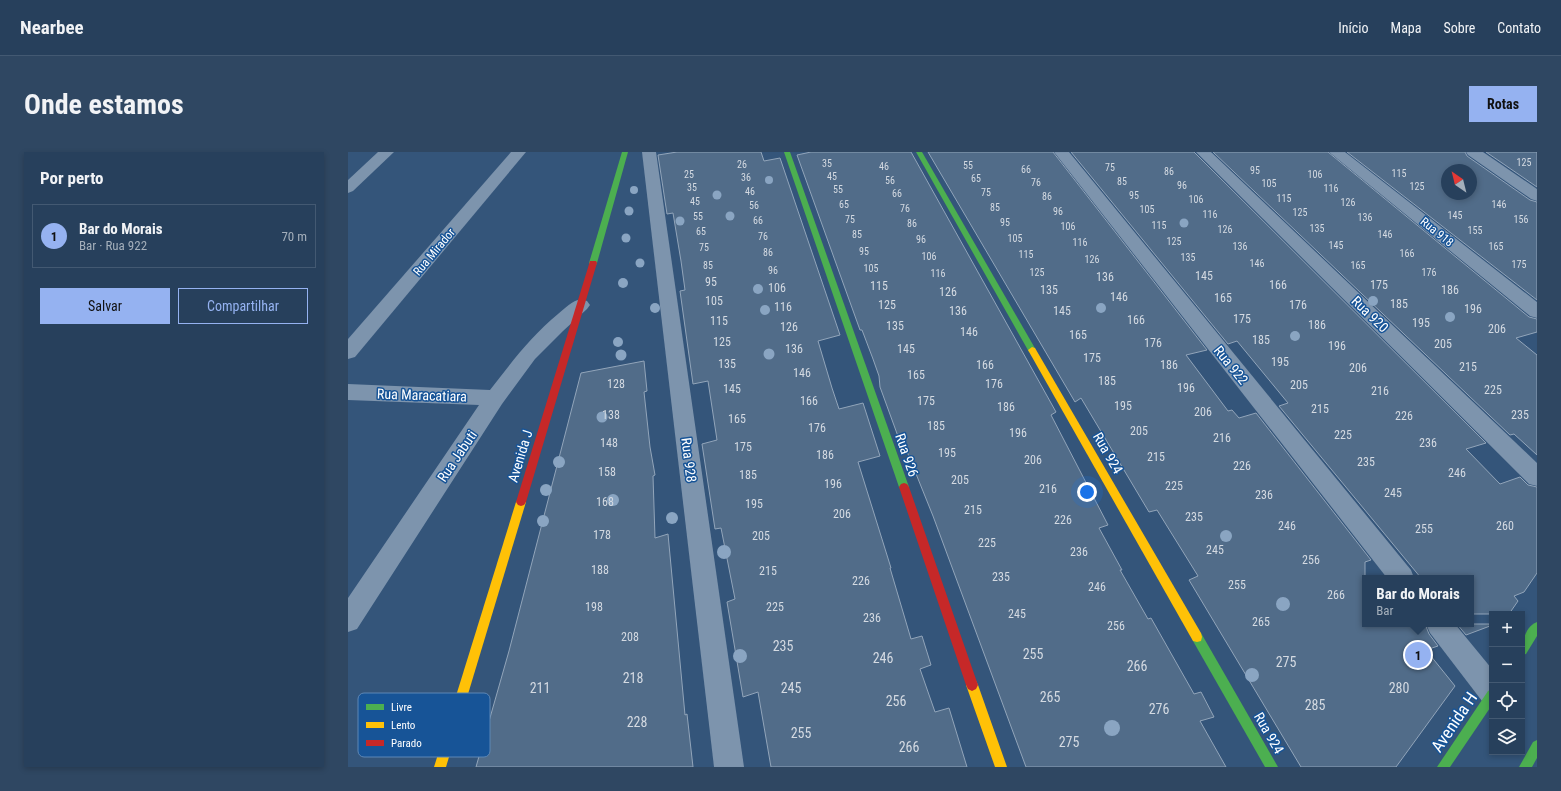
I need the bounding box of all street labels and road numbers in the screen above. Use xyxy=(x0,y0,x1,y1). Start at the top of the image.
street label: Rua 918 xyxy=(1418,214,1456,250)
street label: Rua Mirador xyxy=(410,225,458,278)
street label: Rua 920 xyxy=(1348,293,1392,335)
street label: Rua 922 xyxy=(1211,343,1251,388)
street label: Rua Maracatiara xyxy=(377,385,467,405)
street label: Rua Jabuti xyxy=(434,427,480,485)
street label: Avenida J xyxy=(504,428,536,484)
street label: Rua 924 xyxy=(1090,430,1126,476)
street label: Rua 926 xyxy=(892,431,922,479)
street label: Rua 928 xyxy=(678,437,700,483)
street label: Avenida H xyxy=(1427,688,1481,756)
street label: Rua 924 xyxy=(1251,710,1287,756)

